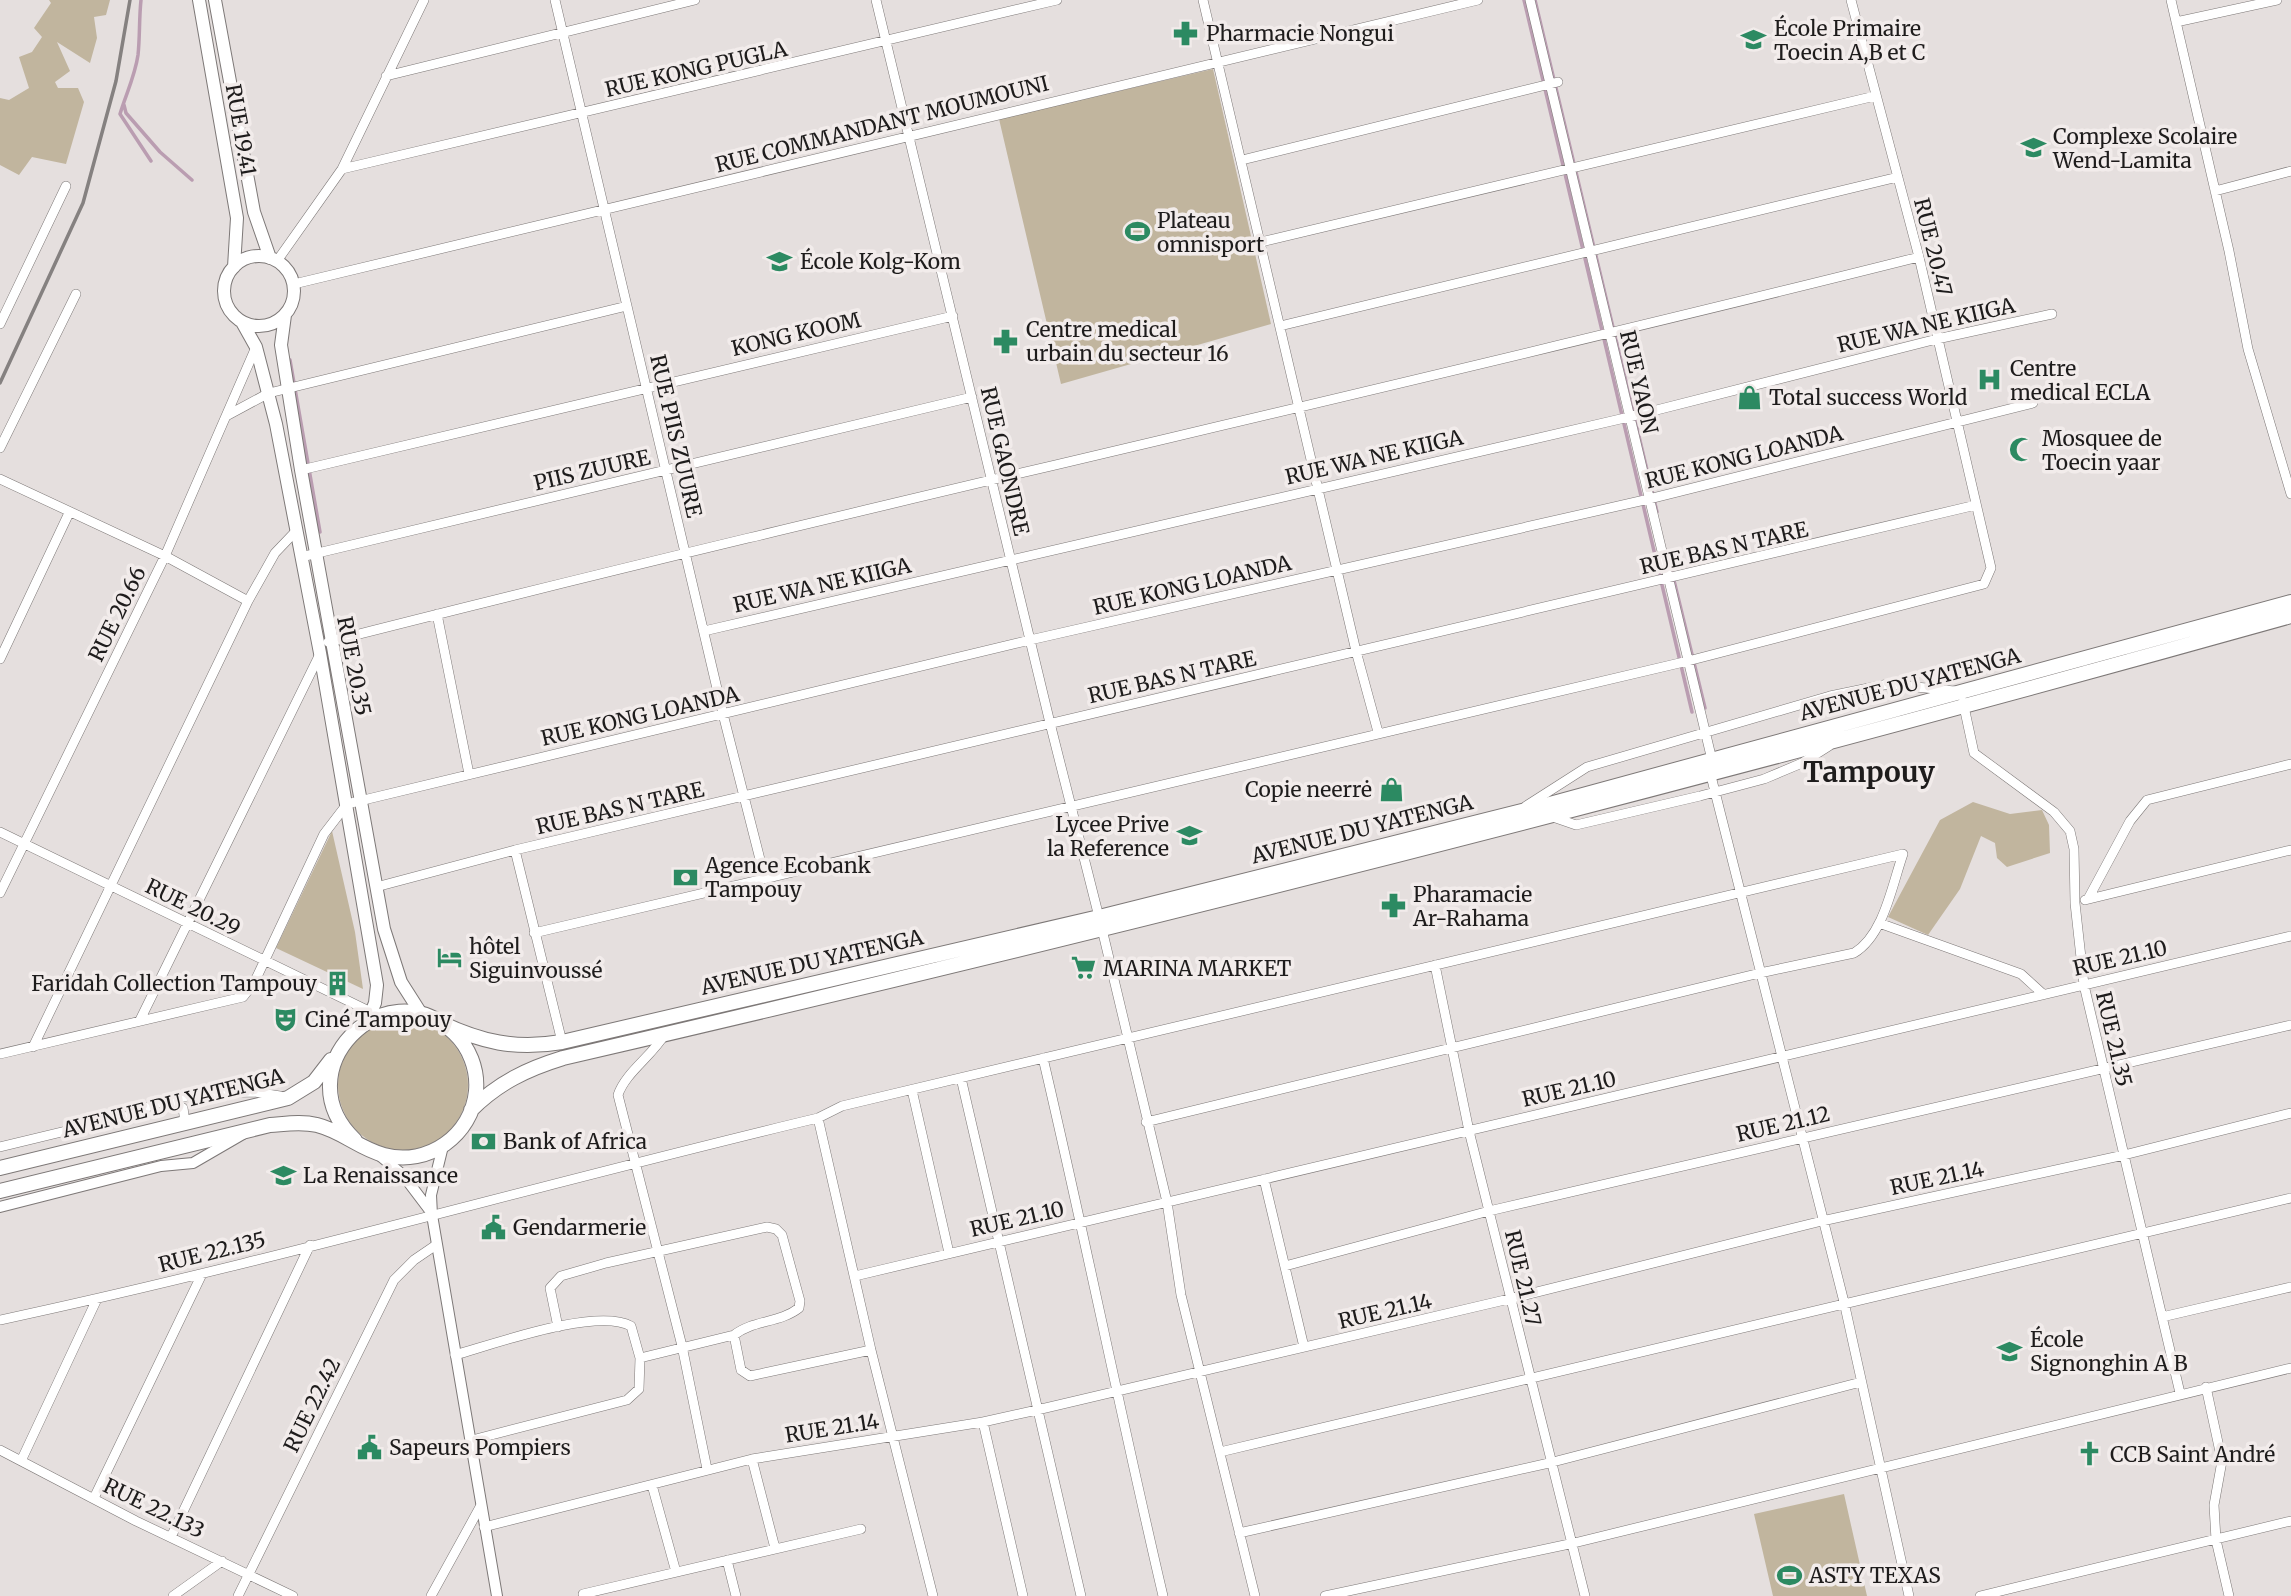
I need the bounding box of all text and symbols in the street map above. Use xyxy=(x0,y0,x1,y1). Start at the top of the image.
place label: École Primaire Toecin A,B et C xyxy=(1774,14,1925,66)
pharmacy icon: Pharmacie Nongui xyxy=(1172,19,1200,47)
place label: Pharmacie Nongui xyxy=(1206,20,1394,47)
school or university icon: École Primaire Toecin A,B et C xyxy=(1740,26,1768,54)
street label: RUE KONG PUGLA xyxy=(602,35,790,103)
street label: RUE COMMANDANT MOUMOUNI xyxy=(712,69,1052,179)
street label: RUE 19.41 xyxy=(220,82,262,178)
place label: Complexe Scolaire Wend-Lamita xyxy=(2052,123,2237,174)
school or university icon: Complexe Scolaire Wend-Lamita xyxy=(2019,134,2047,162)
street label: RUE 20.47 xyxy=(1908,195,1958,299)
place label: Plateau omnisport xyxy=(1157,207,1264,258)
sports icon: Plateau omnisport xyxy=(1123,218,1151,246)
school or university icon: École Kolg-Kom xyxy=(766,247,794,275)
place label: École Kolg-Kom xyxy=(800,247,961,275)
street label: RUE WA NE KIIGA xyxy=(1834,291,2018,359)
street label: KONG KOOM xyxy=(729,306,863,362)
place label: Centre medical urbain du secteur 16 xyxy=(1026,316,1229,367)
pharmacy icon: Centre medical urbain du secteur 16 xyxy=(992,327,1020,355)
street label: RUE YAON xyxy=(1614,327,1664,437)
street label: RUE PIIS ZUURE xyxy=(644,352,708,521)
place label: Centre medical ECLA xyxy=(2010,355,2151,406)
hospital icon: Centre medical ECLA xyxy=(1976,366,2004,394)
shop icon: Total success World xyxy=(1735,383,1763,411)
street label: RUE GAONDRE xyxy=(975,384,1035,539)
place label: Total success World xyxy=(1769,384,1968,411)
street label: RUE KONG LOANDA xyxy=(1642,419,1846,495)
street label: RUE WA NE KIIGA xyxy=(1282,423,1466,491)
place label: Mosquee de Toecin yaar xyxy=(2042,425,2162,476)
mosque icon: Mosquee de Toecin yaar xyxy=(2008,436,2036,464)
street label: PIIS ZUURE xyxy=(531,443,654,497)
street label: RUE BAS N TARE xyxy=(1637,515,1811,580)
street label: RUE KONG LOANDA xyxy=(1090,549,1294,621)
street label: RUE WA NE KIIGA xyxy=(730,551,914,619)
street label: RUE 20.66 xyxy=(82,562,152,666)
street label: RUE 20.35 xyxy=(331,614,377,718)
street label: AVENUE DU YATENGA xyxy=(1796,641,2024,727)
street label: RUE BAS N TARE xyxy=(1085,644,1259,709)
street label: RUE KONG LOANDA xyxy=(538,680,742,752)
district label: Tampouy xyxy=(1803,754,1935,790)
street label: RUE BAS N TARE xyxy=(533,775,707,840)
shop icon: Copie neerrė xyxy=(1378,775,1406,803)
place label: Copie neerrė xyxy=(1245,776,1372,803)
street label: AVENUE DU YATENGA xyxy=(1247,788,1476,870)
place label: Lycee Prive la Reference xyxy=(1047,811,1169,862)
school or university icon: Lycee Prive la Reference xyxy=(1175,822,1203,850)
place label: Agence Ecobank Tampouy xyxy=(704,852,872,903)
bank icon: Agence Ecobank Tampouy xyxy=(671,863,699,891)
street label: RUE 20.29 xyxy=(141,872,245,942)
place label: Pharamacie Ar-Rahama xyxy=(1412,881,1532,932)
pharmacy icon: Pharamacie Ar-Rahama xyxy=(1379,892,1407,920)
street label: AVENUE DU YATENGA xyxy=(697,923,926,1001)
place label: hôtel Siguinvoussé xyxy=(469,933,603,984)
street label: RUE 21.10 xyxy=(2070,934,2170,982)
hotel icon: hôtel Siguinvoussé xyxy=(435,944,463,972)
supermarket icon: MARINA MARKET xyxy=(1069,954,1097,982)
place label: MARINA MARKET xyxy=(1103,955,1292,982)
building icon: Faridah Collection Tampouy xyxy=(323,969,351,997)
place label: Faridah Collection Tampouy xyxy=(31,970,318,997)
street label: RUE 21.35 xyxy=(2090,989,2138,1089)
theatre icon: Ciné Tampouy xyxy=(271,1005,299,1033)
place label: Ciné Tampouy xyxy=(305,1006,453,1033)
street label: AVENUE DU YATENGA xyxy=(58,1062,287,1144)
street label: RUE 21.10 xyxy=(1519,1065,1619,1113)
street label: RUE 21.12 xyxy=(1733,1100,1833,1148)
bank icon: Bank of Africa xyxy=(469,1127,497,1155)
place label: Bank of Africa xyxy=(503,1128,647,1155)
street label: RUE 21.14 xyxy=(1888,1155,1986,1201)
school or university icon: La Renaissance xyxy=(269,1161,297,1189)
place label: La Renaissance xyxy=(303,1162,458,1189)
street label: RUE 21.10 xyxy=(967,1195,1067,1243)
public building icon: Gendarmerie xyxy=(479,1213,507,1241)
place label: Gendarmerie xyxy=(513,1214,646,1241)
street label: RUE 22.135 xyxy=(156,1226,268,1278)
street label: RUE 21.27 xyxy=(1499,1227,1547,1329)
street label: RUE 21.14 xyxy=(1336,1287,1434,1335)
place label: École Signonghin A B xyxy=(2030,1325,2188,1377)
school or university icon: École Signonghin A B xyxy=(1996,1337,2024,1365)
street label: RUE 22.42 xyxy=(278,1353,346,1457)
street label: RUE 21.14 xyxy=(783,1407,881,1449)
public building icon: Sapeurs Pompiers xyxy=(355,1433,383,1461)
place label: Sapeurs Pompiers xyxy=(389,1434,571,1461)
church icon: CCB Saint André xyxy=(2076,1440,2104,1468)
place label: CCB Saint André xyxy=(2110,1441,2275,1468)
street label: RUE 22.133 xyxy=(99,1472,209,1544)
sports icon: ASTY TEXAS xyxy=(1775,1561,1803,1589)
place label: ASTY TEXAS xyxy=(1808,1562,1941,1589)

